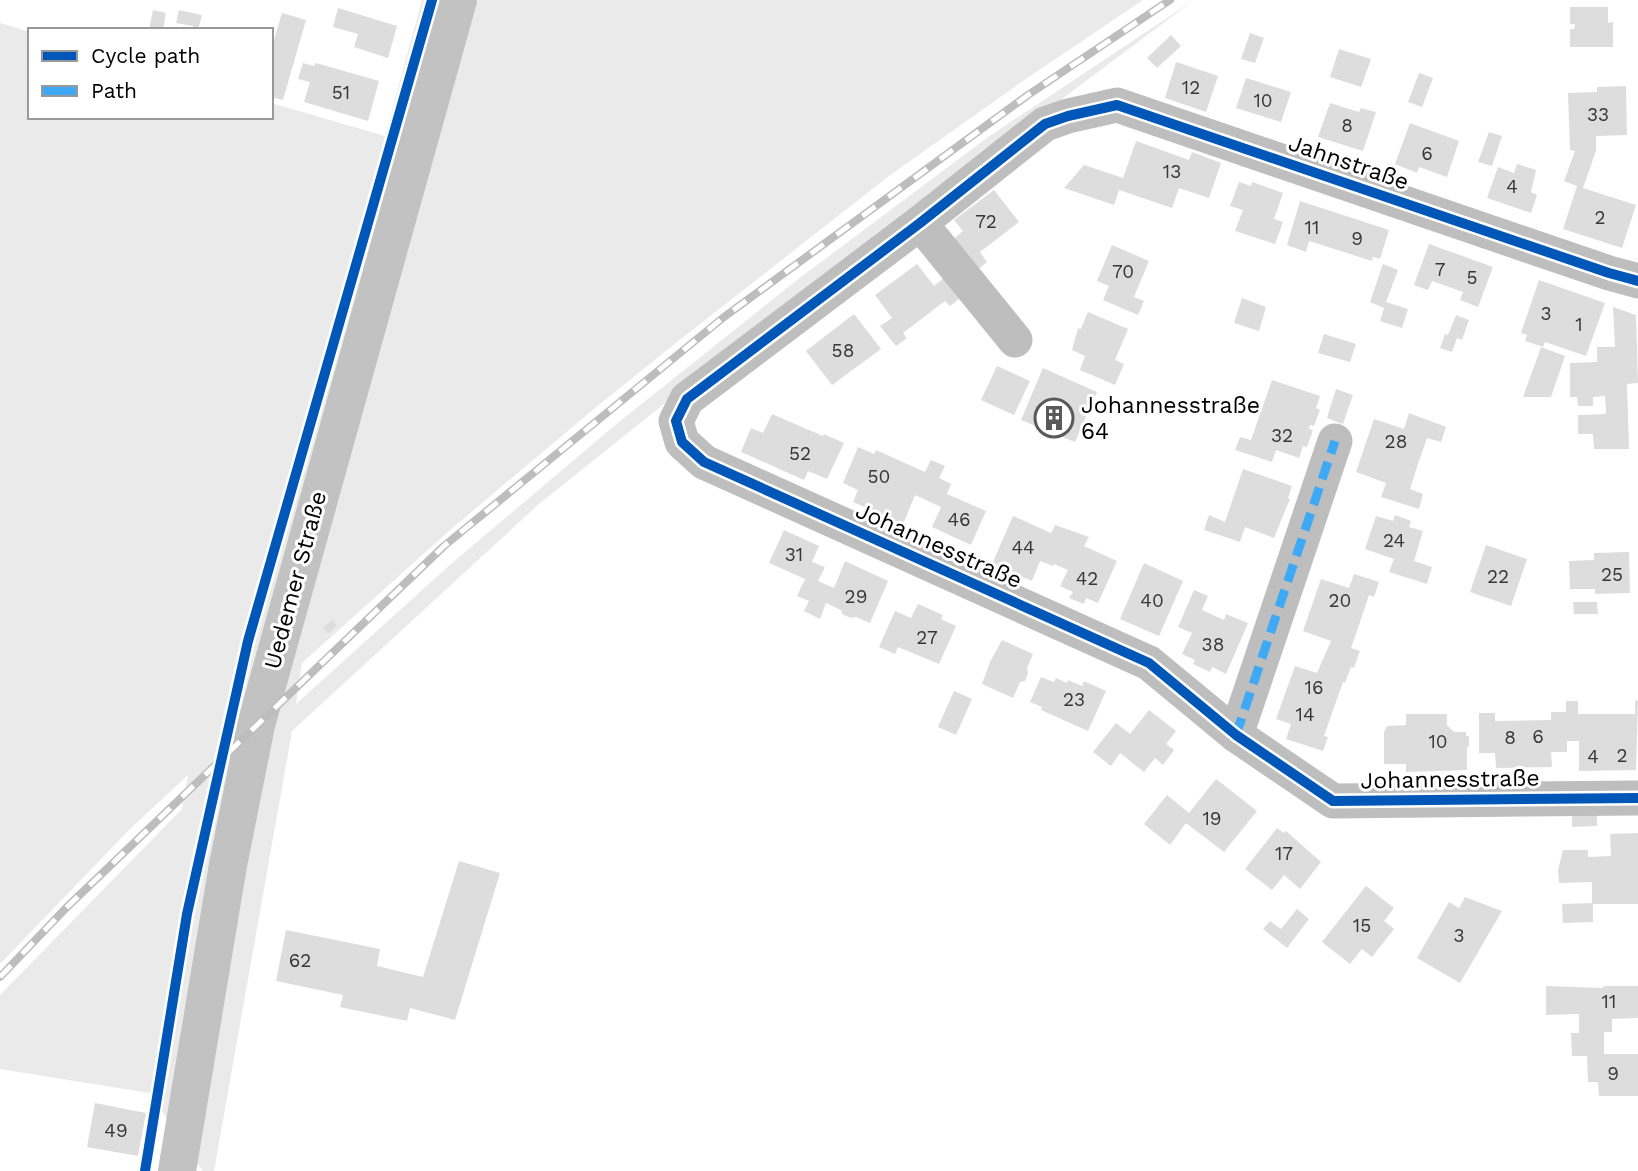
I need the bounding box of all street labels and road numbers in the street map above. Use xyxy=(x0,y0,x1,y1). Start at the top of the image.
street label: Jahnstraße xyxy=(1285,129,1413,196)
street label: Uedemer Straße xyxy=(259,488,332,672)
street label: Johannesstraße xyxy=(852,497,1026,594)
street label: Johannesstraße xyxy=(1360,764,1540,795)

